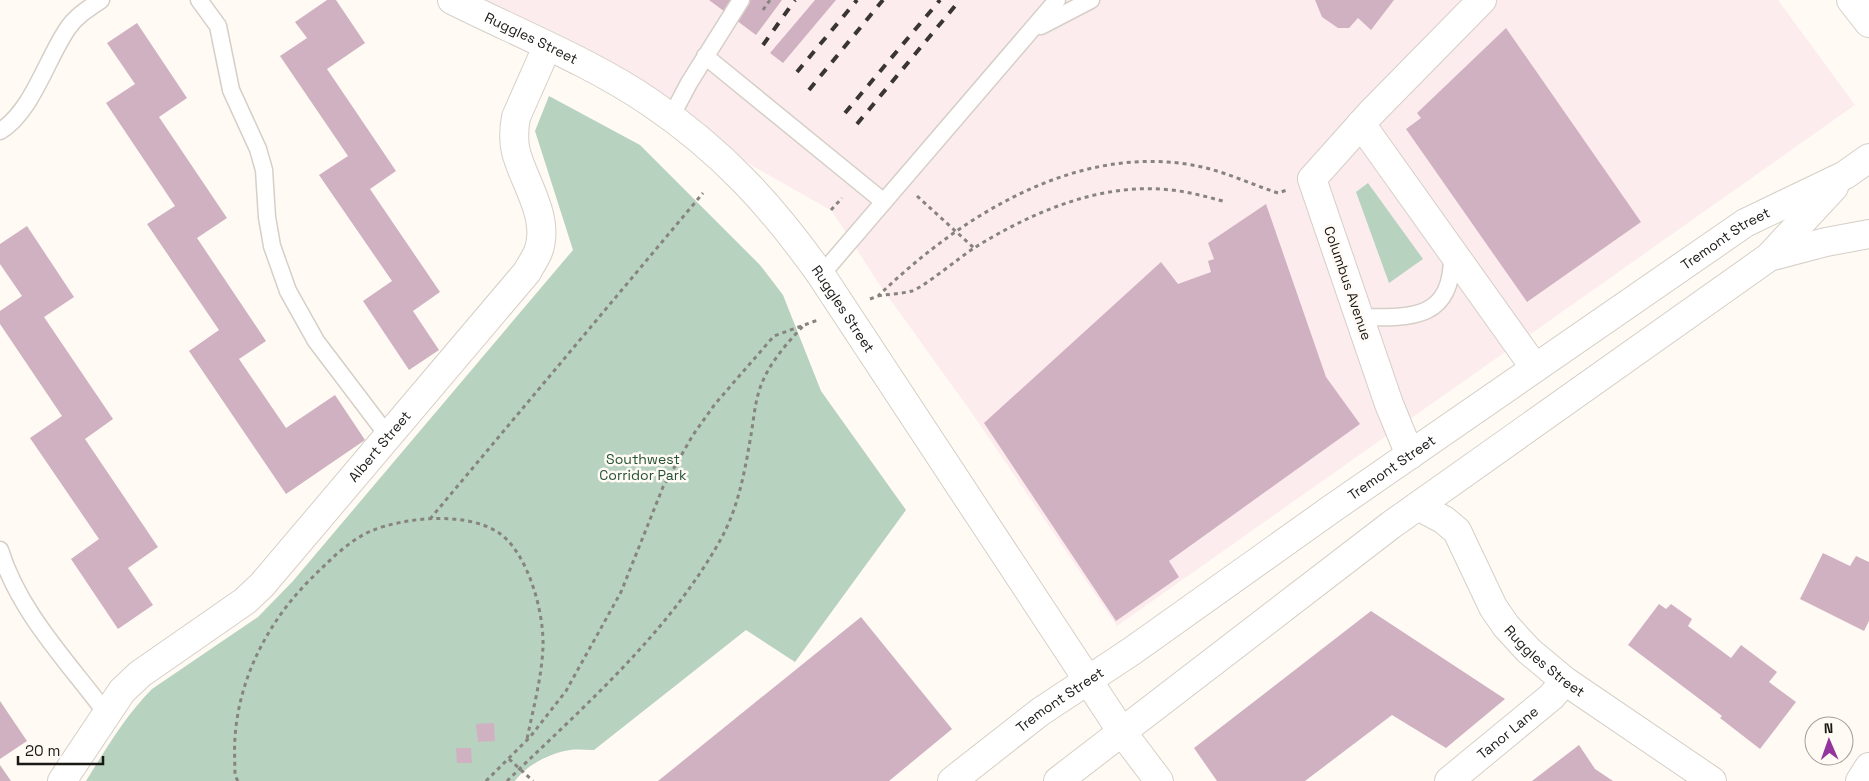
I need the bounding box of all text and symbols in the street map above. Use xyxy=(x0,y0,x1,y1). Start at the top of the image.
street label: Ruggles Street xyxy=(482,8,581,68)
street label: Tremont Street xyxy=(1677,203,1773,274)
street label: Columbus Avenue xyxy=(1320,224,1376,342)
street label: Ruggles Street xyxy=(808,262,879,356)
street label: Albert Street xyxy=(344,407,415,486)
street label: Tremont Street xyxy=(1344,431,1439,504)
park label: Southwest Corridor Park xyxy=(599,450,687,484)
street label: Ruggles Street xyxy=(1501,621,1588,701)
street label: Tremont Street xyxy=(1012,663,1107,736)
street label: Tanor Lane xyxy=(1473,702,1542,763)
north arrow xyxy=(1804,716,1854,766)
text: N xyxy=(1824,719,1834,737)
scale bar xyxy=(18,734,102,766)
text: 20 m xyxy=(25,741,60,760)

